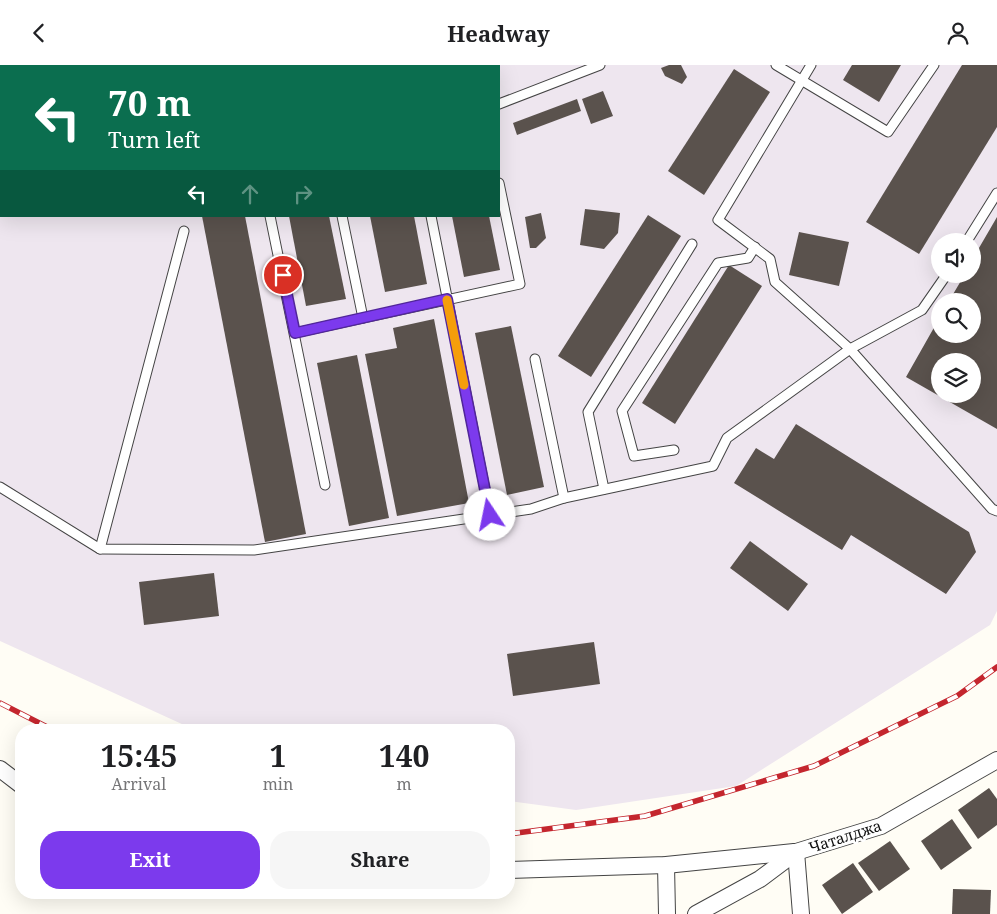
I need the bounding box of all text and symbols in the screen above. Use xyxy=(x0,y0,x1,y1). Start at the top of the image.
text: Headway xyxy=(447,18,550,48)
icon: back xyxy=(25,19,53,47)
icon: person xyxy=(944,19,972,47)
text: 70 m xyxy=(108,79,191,126)
icon: left xyxy=(25,85,90,150)
text: Turn left xyxy=(108,124,200,154)
icon: left xyxy=(183,180,211,208)
icon: ahead xyxy=(236,180,264,208)
icon: right xyxy=(289,180,317,208)
map controls xyxy=(931,233,981,403)
button: sound xyxy=(931,233,981,283)
pin xyxy=(262,254,304,296)
icon: arrive xyxy=(269,261,297,289)
button: search xyxy=(931,293,981,343)
button: layers xyxy=(931,353,981,403)
position arrow xyxy=(463,488,515,540)
text: 15:45 xyxy=(100,735,177,776)
text: 1 xyxy=(270,735,286,776)
text: 140 xyxy=(379,735,430,776)
text: Arrival xyxy=(112,773,166,795)
text: min xyxy=(263,773,293,795)
text: m xyxy=(397,773,412,795)
street label: Чаталджа xyxy=(806,815,884,857)
button: Exit xyxy=(40,831,260,889)
button: Share xyxy=(270,831,490,889)

